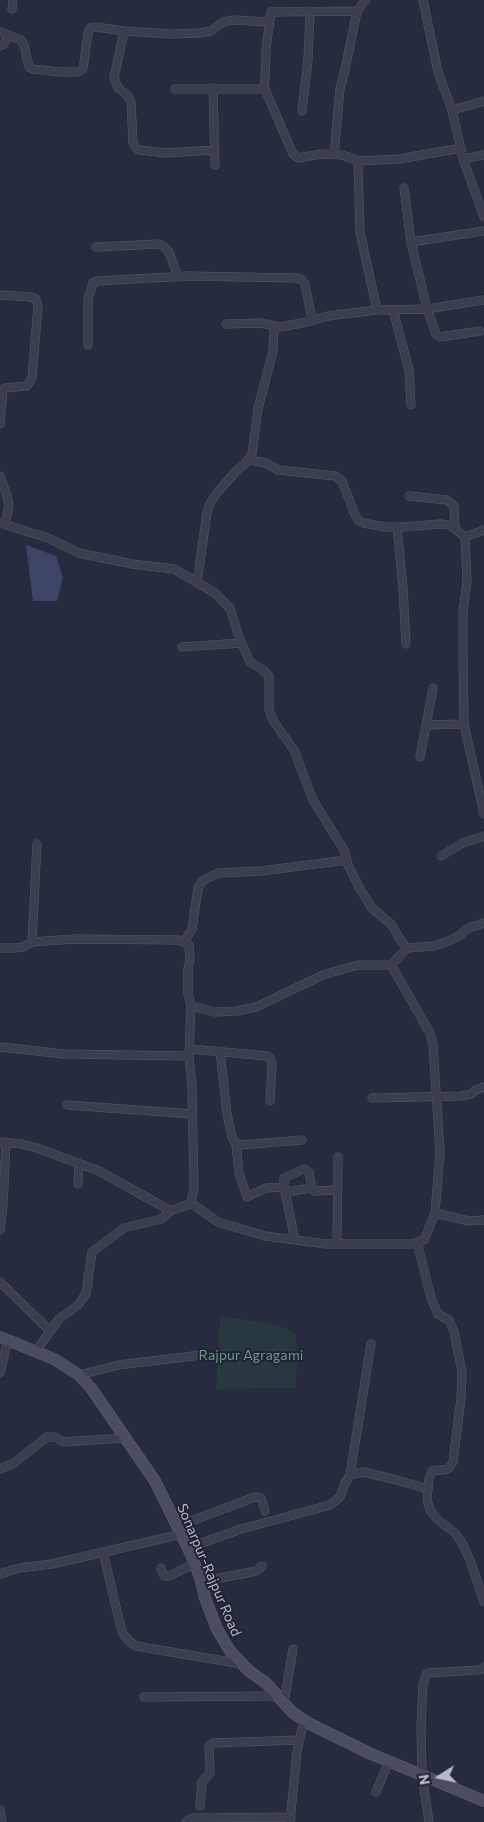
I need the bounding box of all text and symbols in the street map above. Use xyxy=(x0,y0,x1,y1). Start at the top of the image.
park label: Rajpur Agragami xyxy=(199,1347,303,1363)
street label: Sonarpur-Rajpur Road xyxy=(173,1501,245,1639)
north arrow xyxy=(414,1752,464,1802)
text: N xyxy=(414,1773,433,1786)

